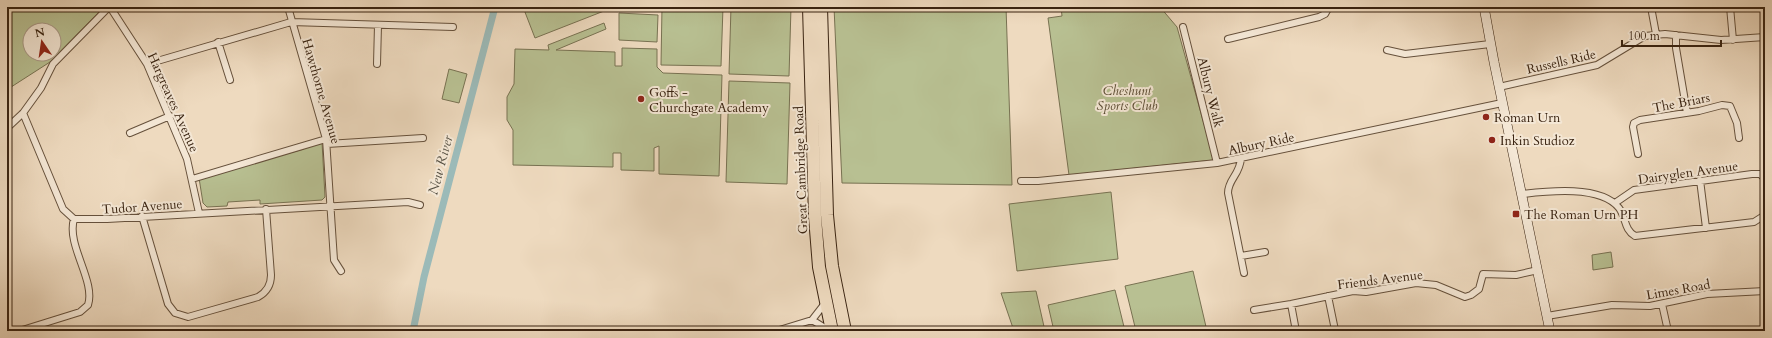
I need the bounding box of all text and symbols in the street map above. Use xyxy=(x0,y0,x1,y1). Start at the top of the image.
north arrow xyxy=(22,22,62,62)
scale bar xyxy=(1622,22,1721,48)
text: N xyxy=(34,24,47,41)
text: 100 m xyxy=(1628,28,1661,44)
street label: Hawthorne Avenue xyxy=(297,36,345,146)
street label: Russells Ride xyxy=(1525,45,1598,79)
street label: Hargreaves Avenue xyxy=(143,50,203,155)
street label: Albury Walk xyxy=(1193,55,1227,129)
park label: Cheshunt Sports Club xyxy=(1097,82,1158,115)
place label: Goffs - Churchgate Academy xyxy=(649,84,769,117)
street label: The Briars xyxy=(1651,89,1711,117)
marker: Goffs - Churchgate Academy xyxy=(636,94,646,104)
street label: Great Cambridge Road xyxy=(790,105,812,234)
place label: Roman Urn xyxy=(1494,109,1561,127)
marker: Roman Urn xyxy=(1481,112,1491,122)
street label: Albury Ride xyxy=(1226,128,1296,160)
place label: Inkin Studioz xyxy=(1500,132,1575,150)
water label: New River xyxy=(424,133,458,197)
marker: Inkin Studioz xyxy=(1487,135,1497,145)
street label: Dairyglen Avenue xyxy=(1637,157,1739,189)
street label: Tudor Avenue xyxy=(101,195,183,219)
place label: The Roman Urn PH xyxy=(1524,206,1639,224)
marker: The Roman Urn PH xyxy=(1511,209,1521,219)
street label: Friends Avenue xyxy=(1336,266,1424,294)
street label: Limes Road xyxy=(1645,275,1712,304)

